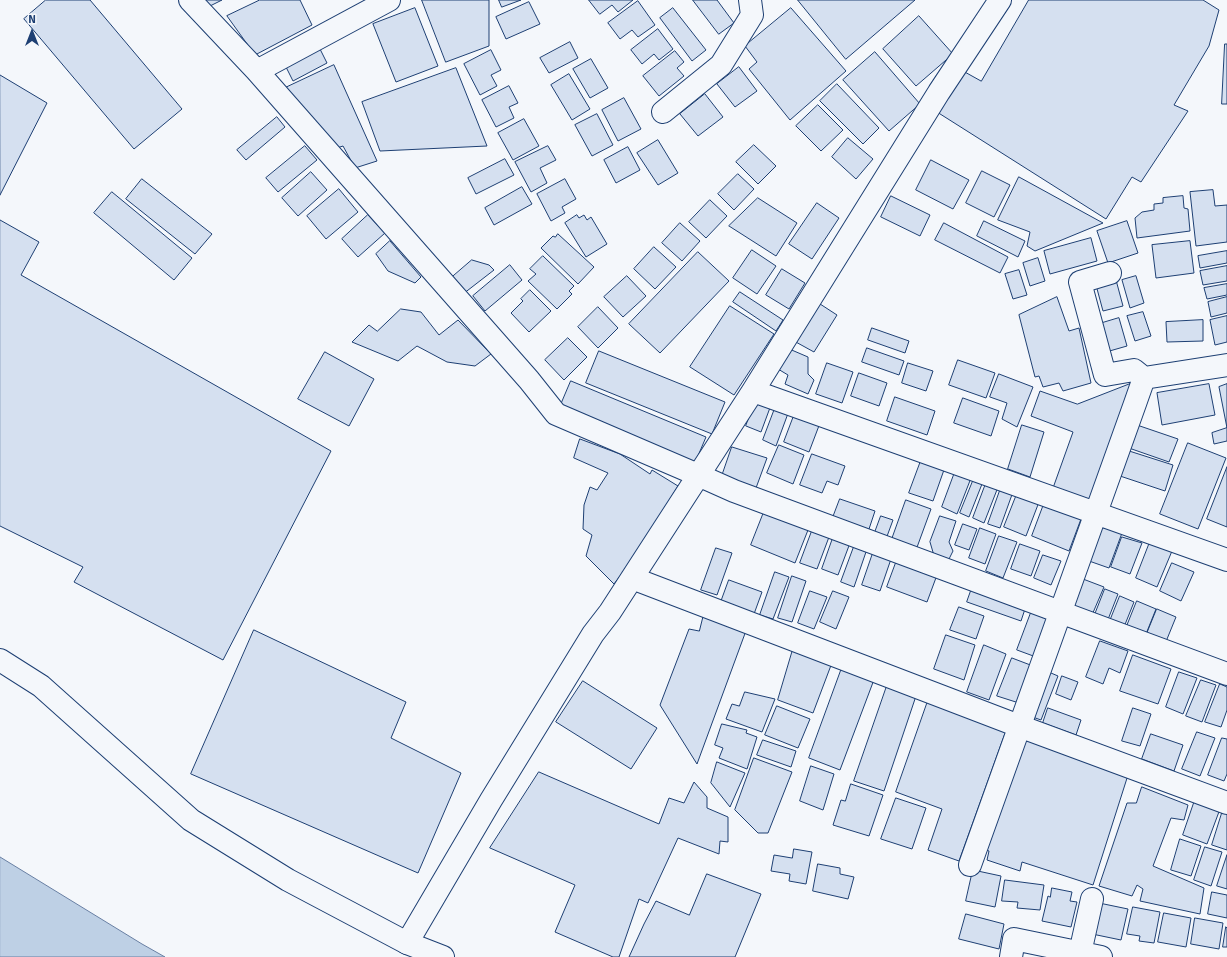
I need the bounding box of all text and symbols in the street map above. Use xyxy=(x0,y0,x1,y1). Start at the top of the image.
north arrow xyxy=(12,12,52,52)
text: N xyxy=(28,13,36,26)

